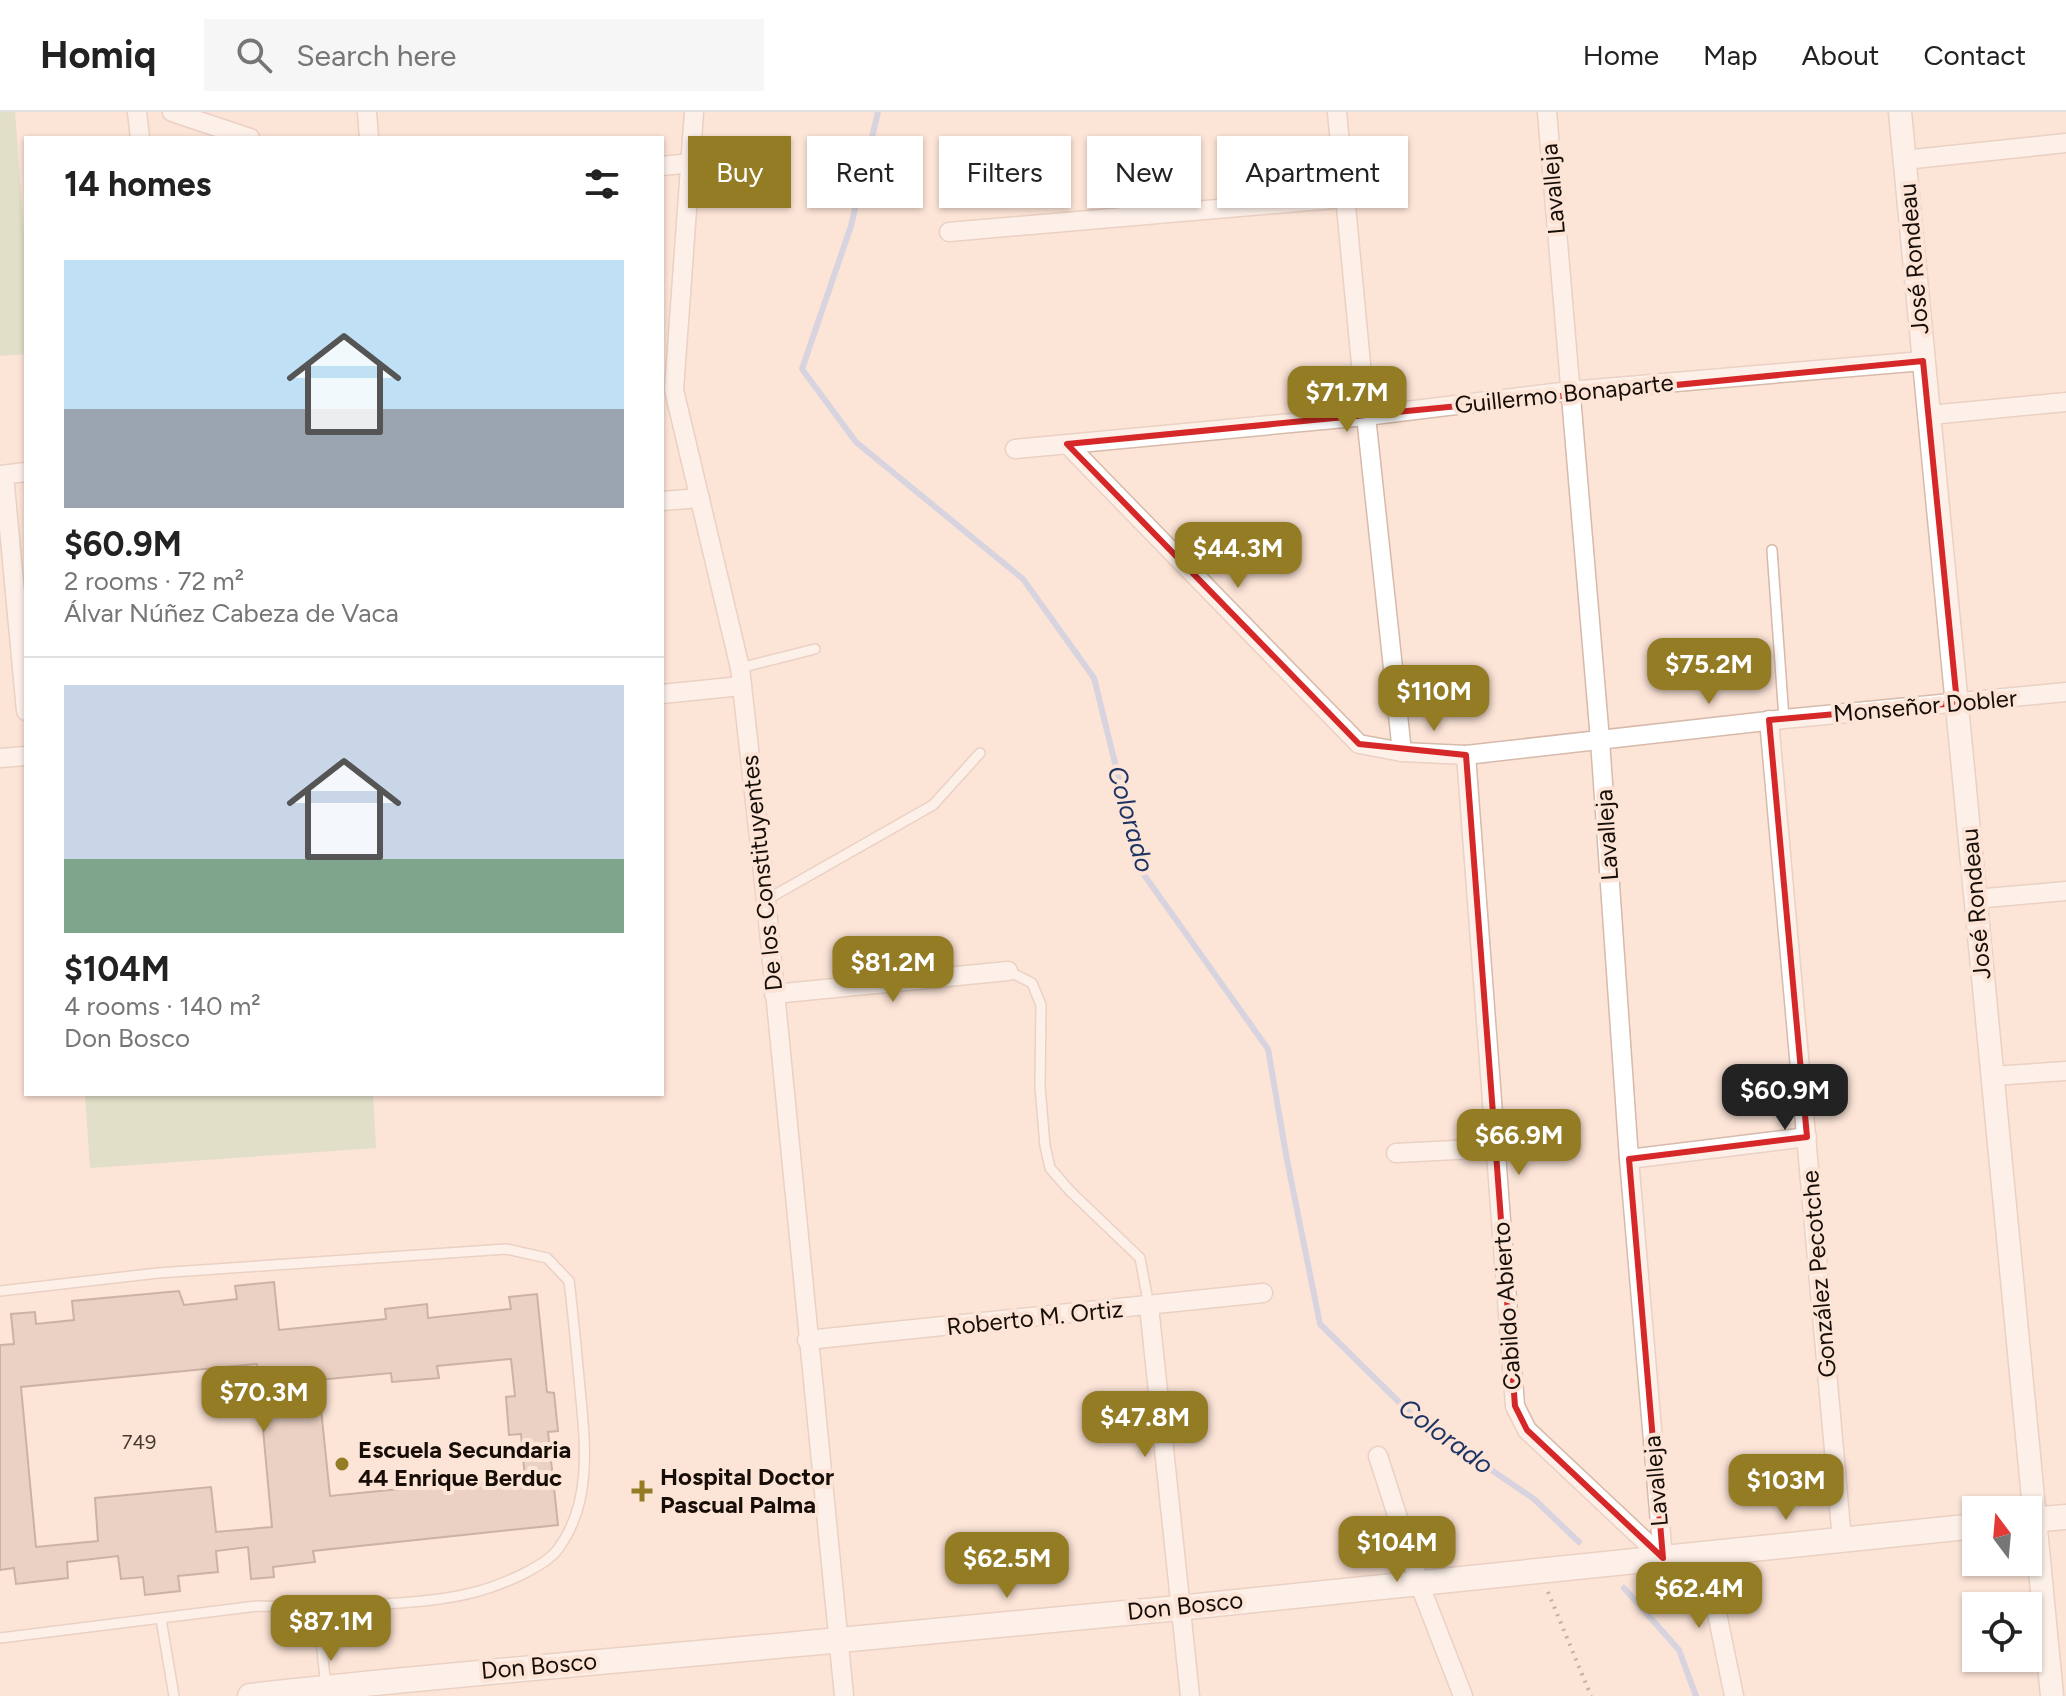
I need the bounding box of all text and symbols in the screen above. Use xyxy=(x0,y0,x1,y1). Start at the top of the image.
search box xyxy=(204,19,764,91)
text: Homiq xyxy=(40,32,156,78)
icon: search xyxy=(232,33,276,77)
text: Search here xyxy=(296,37,456,74)
text: Home xyxy=(1583,38,1659,72)
text: Map xyxy=(1703,38,1758,72)
text: About xyxy=(1802,38,1879,72)
text: Contact xyxy=(1923,38,2026,72)
chip: Buy xyxy=(688,136,791,208)
chip: Rent xyxy=(807,136,923,208)
chip: Filters xyxy=(939,136,1071,208)
chip: New xyxy=(1087,136,1201,208)
chip: Apartment xyxy=(1217,136,1408,208)
street label: Lavalleja xyxy=(1534,142,1571,236)
icon: filters xyxy=(580,162,624,206)
text: 14 homes xyxy=(64,164,211,205)
street label: José Rondeau xyxy=(1892,182,1935,336)
icon: home xyxy=(272,312,416,456)
pin: $71.7M xyxy=(1282,366,1412,434)
street label: Guillermo Bonaparte xyxy=(1453,368,1675,419)
text: $71.7M xyxy=(1305,376,1389,408)
pin: $44.3M xyxy=(1173,522,1303,590)
text: $60.9M xyxy=(64,524,182,565)
text: $44.3M xyxy=(1193,532,1283,564)
text: 2 rooms · 72 m² xyxy=(64,565,244,597)
text: Álvar Núñez Cabeza de Vaca xyxy=(64,597,399,629)
pin: $75.2M xyxy=(1644,638,1774,706)
text: $75.2M xyxy=(1665,648,1753,680)
pin: $110M xyxy=(1378,665,1490,733)
text: $110M xyxy=(1396,675,1472,707)
street label: Monseñor Dobler xyxy=(1832,683,2018,728)
icon: home xyxy=(272,737,416,881)
street label: De los Constituyentes xyxy=(735,754,788,992)
water label: Colorado xyxy=(1101,762,1161,876)
street label: Lavalleja xyxy=(1589,788,1624,882)
street label: José Rondeau xyxy=(1954,827,1997,981)
pin: $81.2M xyxy=(828,936,958,1004)
text: $81.2M xyxy=(850,946,936,978)
text: $104M xyxy=(64,949,170,990)
text: 4 rooms · 140 m² xyxy=(64,990,261,1022)
text: Don Bosco xyxy=(64,1022,190,1054)
pin: $60.9M xyxy=(1720,1064,1850,1132)
text: $60.9M xyxy=(1740,1074,1830,1106)
pin: $66.9M xyxy=(1454,1109,1584,1177)
text: $66.9M xyxy=(1475,1119,1563,1151)
street label: González Pecotche xyxy=(1795,1169,1842,1379)
street label: Cabildo Abierto xyxy=(1486,1221,1527,1391)
street label: Roberto M. Ortiz xyxy=(945,1294,1125,1341)
pin: $70.3M xyxy=(199,1366,329,1434)
text: $70.3M xyxy=(220,1376,308,1408)
pin: $47.8M xyxy=(1080,1391,1210,1459)
water label: Colorado xyxy=(1392,1391,1500,1481)
text: $47.8M xyxy=(1100,1401,1190,1433)
house number: 749 xyxy=(122,1430,156,1454)
street label: Lavalleja xyxy=(1637,1434,1674,1528)
place label: Escuela Secundaria 44 Enrique Berduc xyxy=(358,1435,571,1492)
pin: $103M xyxy=(1730,1454,1842,1522)
marker: Escuela Secundaria 44 Enrique Berduc xyxy=(333,1455,351,1473)
place label: Hospital Doctor Pascual Palma xyxy=(660,1462,834,1519)
text: $103M xyxy=(1747,1464,1825,1496)
marker: Hospital Doctor Pascual Palma xyxy=(631,1480,653,1502)
north arrow xyxy=(1962,1496,2042,1576)
map controls xyxy=(1962,1496,2042,1672)
pin: $104M xyxy=(1341,1516,1453,1584)
text: $104M xyxy=(1357,1526,1437,1558)
pin: $62.5M xyxy=(942,1532,1072,1600)
text: $62.5M xyxy=(963,1542,1051,1574)
pin: $62.4M xyxy=(1634,1562,1764,1630)
text: $62.4M xyxy=(1654,1572,1744,1604)
street label: Don Bosco xyxy=(1126,1585,1244,1626)
button: locate xyxy=(1962,1592,2042,1672)
pin: $87.1M xyxy=(266,1595,396,1663)
text: $87.1M xyxy=(289,1605,373,1637)
street label: Don Bosco xyxy=(480,1646,598,1685)

